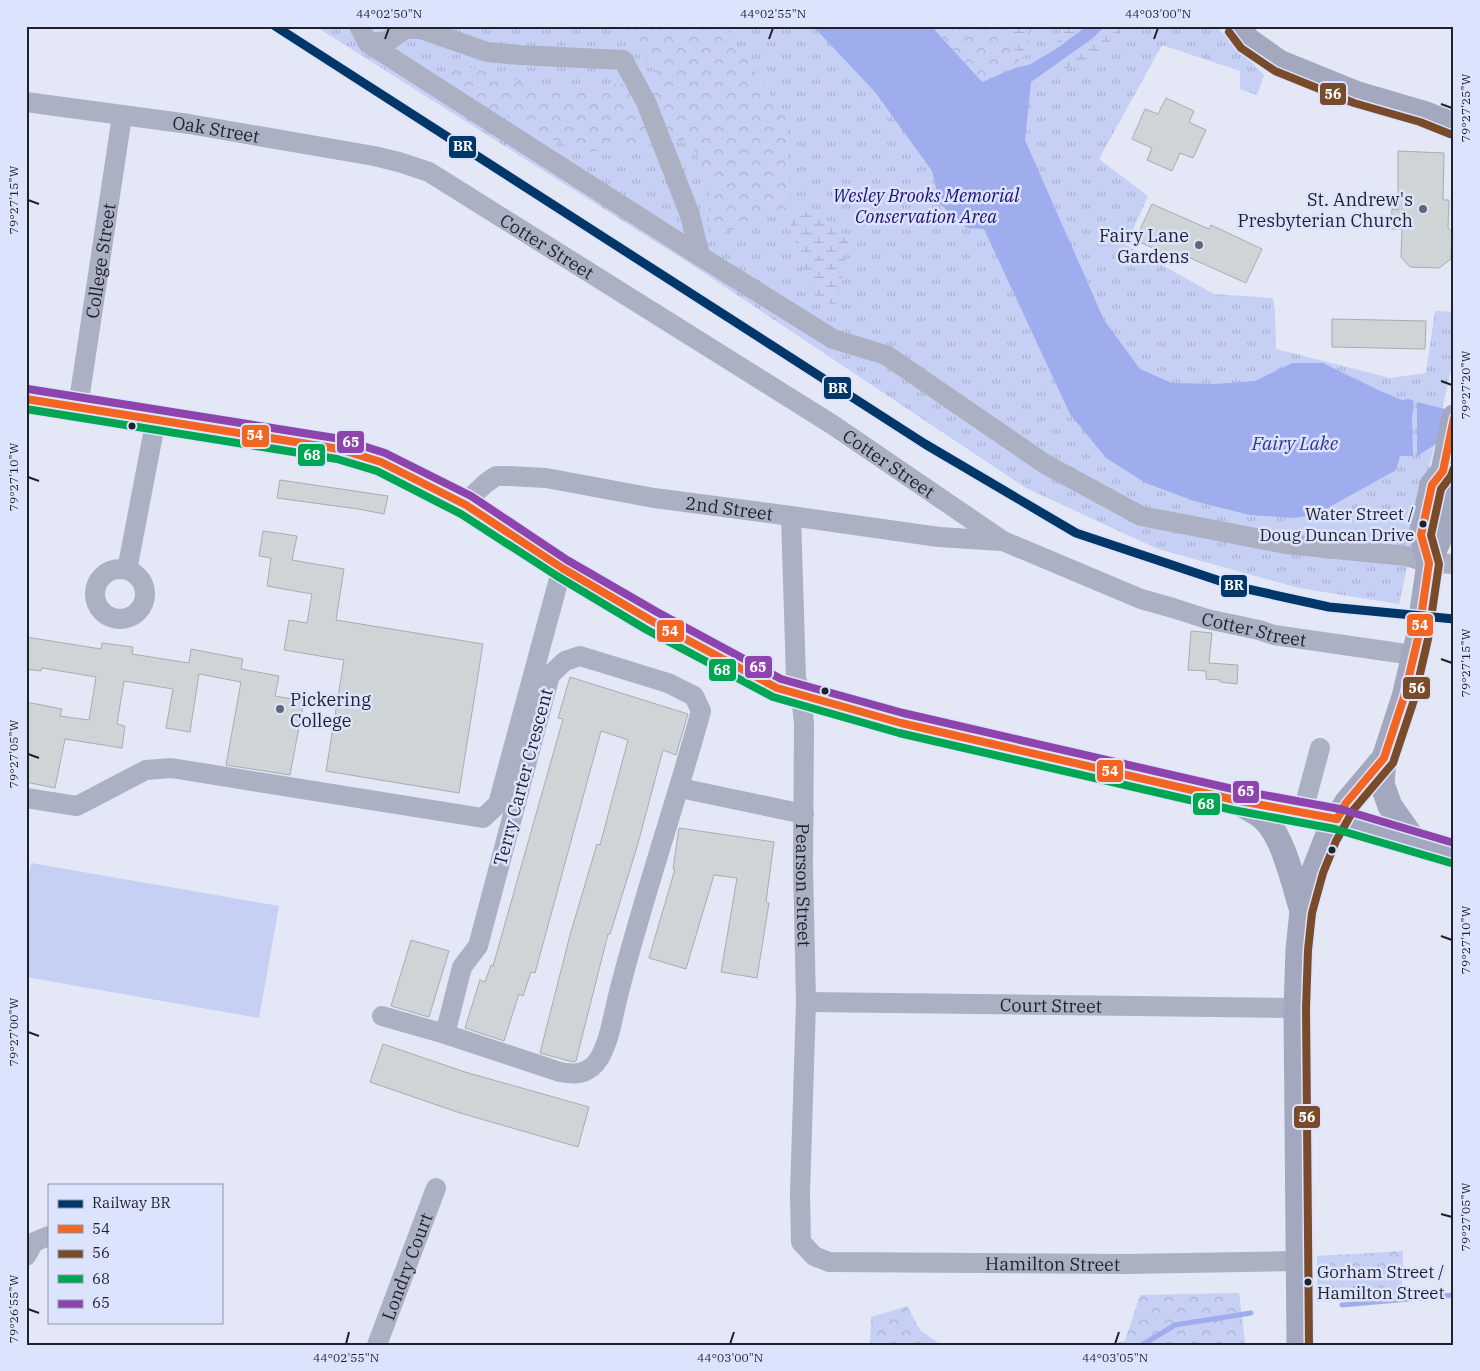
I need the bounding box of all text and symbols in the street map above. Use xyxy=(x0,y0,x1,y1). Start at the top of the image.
text: 44°02'50"N xyxy=(356,6,422,21)
text: 44°02'55"N xyxy=(740,6,806,21)
text: 44°03'00"N xyxy=(1125,6,1191,21)
text: 79°27'25"W xyxy=(1458,73,1473,142)
line badge: 56 xyxy=(1319,82,1347,106)
text: 56 xyxy=(1325,85,1341,103)
street label: Oak Street xyxy=(171,110,261,148)
line badge: BR xyxy=(448,135,477,159)
text: BR xyxy=(453,137,474,155)
text: 79°27'15"W xyxy=(6,165,21,234)
park label: Wesley Brooks Memorial Conservation Area xyxy=(833,184,1020,228)
place label: St. Andrew's Presbyterian Church xyxy=(1238,188,1413,232)
street label: College Street xyxy=(80,201,120,320)
marker: St. Andrew's Presbyterian Church xyxy=(1417,203,1429,215)
street label: Cotter Street xyxy=(496,208,598,284)
place label: Fairy Lane Gardens xyxy=(1099,224,1189,268)
marker: Fairy Lane Gardens xyxy=(1193,239,1205,251)
text: 79°27'20"W xyxy=(1458,350,1473,419)
line badge: BR xyxy=(823,376,852,400)
text: BR xyxy=(828,379,849,397)
unlabelled marker xyxy=(127,421,137,431)
line badge: 54 xyxy=(241,424,270,448)
street label: Cotter Street xyxy=(838,424,940,503)
text: 54 xyxy=(247,426,263,444)
line badge: 65 xyxy=(336,430,365,454)
water label: Fairy Lake xyxy=(1251,431,1339,455)
text: 65 xyxy=(343,433,359,451)
text: 79°27'10"W xyxy=(6,442,21,511)
line badge: 68 xyxy=(297,443,326,467)
text: 68 xyxy=(304,446,320,464)
street label: 2nd Street xyxy=(684,491,774,525)
place label: Water Street / Doug Duncan Drive xyxy=(1260,503,1414,546)
marker: Water Street / Doug Duncan Drive xyxy=(1418,519,1428,529)
line badge: BR xyxy=(1220,574,1248,598)
text: BR xyxy=(1224,576,1245,594)
street label: Cotter Street xyxy=(1200,607,1308,651)
line badge: 54 xyxy=(1406,613,1434,637)
text: 54 xyxy=(1412,616,1428,634)
line badge: 54 xyxy=(656,619,685,643)
text: 54 xyxy=(662,622,678,640)
text: 79°27'15"W xyxy=(1458,628,1473,697)
line badge: 65 xyxy=(744,655,773,679)
line badge: 68 xyxy=(708,658,737,682)
text: 65 xyxy=(750,658,766,676)
text: 68 xyxy=(714,661,730,679)
line badge: 56 xyxy=(1402,676,1431,700)
text: 56 xyxy=(1409,679,1425,697)
street label: Terry Carter Crescent xyxy=(488,686,558,868)
unlabelled marker xyxy=(820,686,830,696)
place label: Pickering College xyxy=(290,688,371,732)
marker: Pickering College xyxy=(274,703,286,715)
text: 79°27'05"W xyxy=(6,719,21,788)
line badge: 54 xyxy=(1096,759,1124,783)
text: 54 xyxy=(1102,762,1118,780)
line badge: 65 xyxy=(1232,780,1260,804)
text: 65 xyxy=(1238,782,1254,800)
line badge: 68 xyxy=(1192,792,1221,816)
text: 68 xyxy=(1198,795,1214,813)
street label: Pearson Street xyxy=(791,823,816,947)
unlabelled marker xyxy=(1327,845,1337,855)
text: 79°27'10"W xyxy=(1458,905,1473,974)
street label: Court Street xyxy=(1000,993,1102,1017)
text: 79°27'00"W xyxy=(6,997,21,1066)
line badge: 56 xyxy=(1293,1105,1321,1129)
text: 56 xyxy=(1299,1108,1315,1126)
text: 79°27'05"W xyxy=(1458,1182,1473,1251)
legend xyxy=(48,1184,222,1324)
text: Railway BR xyxy=(92,1193,171,1212)
street label: Londry Court xyxy=(376,1209,437,1323)
text: 54 xyxy=(92,1219,110,1238)
text: 56 xyxy=(92,1243,110,1262)
street label: Hamilton Street xyxy=(985,1252,1120,1275)
place label: Gorham Street / Hamilton Street xyxy=(1317,1261,1444,1304)
text: 68 xyxy=(92,1269,110,1288)
text: 79°26'55"W xyxy=(6,1274,21,1343)
marker: Gorham Street / Hamilton Street xyxy=(1303,1277,1313,1287)
text: 65 xyxy=(92,1293,110,1312)
text: 44°02'55"N xyxy=(313,1350,379,1365)
text: 44°03'00"N xyxy=(697,1350,763,1365)
text: 44°03'05"N xyxy=(1082,1350,1148,1365)

